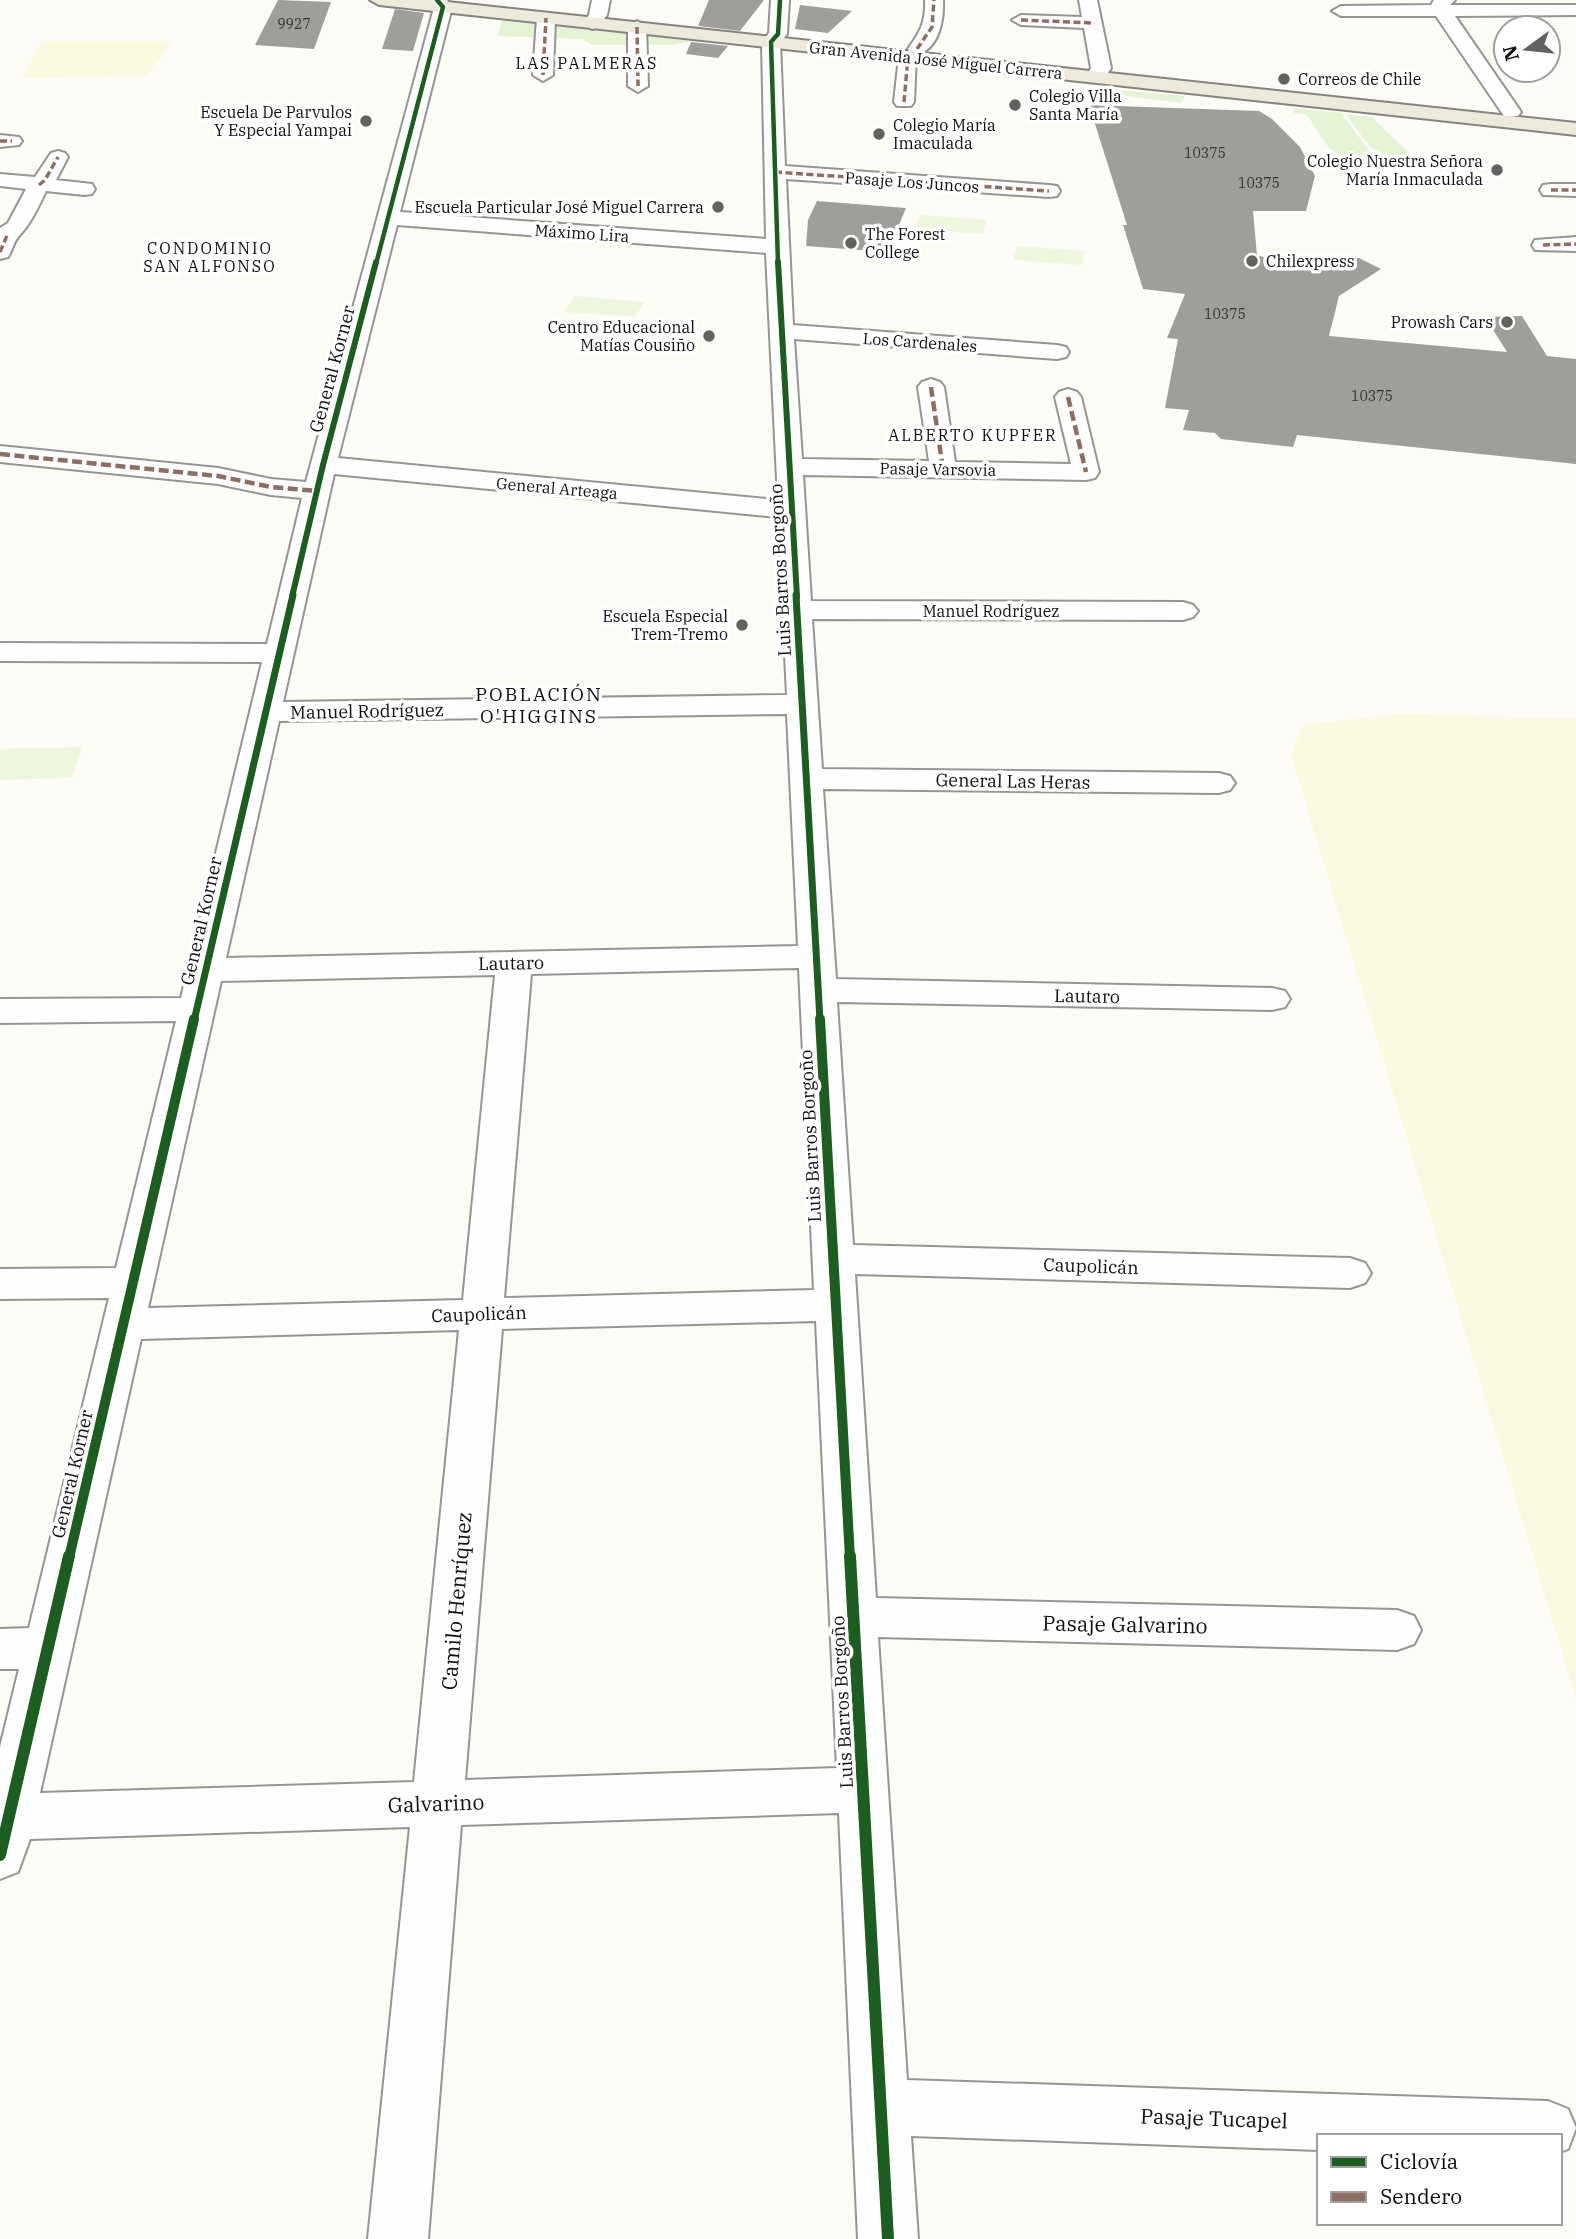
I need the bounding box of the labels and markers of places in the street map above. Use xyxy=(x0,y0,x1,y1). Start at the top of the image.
place label: Correos de Chile xyxy=(1298,69,1421,89)
marker: Correos de Chile xyxy=(1276,71,1292,87)
place label: Colegio Villa Santa María xyxy=(1029,86,1122,124)
marker: Colegio Villa Santa María xyxy=(1007,97,1023,113)
place label: Escuela De Parvulos Y Especial Yampai xyxy=(200,102,352,140)
marker: Escuela De Parvulos Y Especial Yampai xyxy=(358,113,374,129)
place label: Colegio María Imaculada xyxy=(893,115,996,153)
marker: Colegio María Imaculada xyxy=(871,126,887,142)
place label: Colegio Nuestra Señora María Inmaculada xyxy=(1307,151,1483,189)
marker: Colegio Nuestra Señora María Inmaculada xyxy=(1489,162,1505,178)
place label: Escuela Particular José Miguel Carrera xyxy=(415,197,704,217)
marker: Escuela Particular José Miguel Carrera xyxy=(710,199,726,215)
place label: The Forest College xyxy=(865,224,945,262)
marker: The Forest College xyxy=(843,235,859,251)
place label: Chilexpress xyxy=(1266,251,1355,271)
marker: Chilexpress xyxy=(1244,253,1260,269)
place label: Prowash Cars xyxy=(1391,312,1493,332)
marker: Prowash Cars xyxy=(1499,314,1515,330)
place label: Centro Educacional Matías Cousiño xyxy=(548,317,695,355)
marker: Centro Educacional Matías Cousiño xyxy=(701,328,717,344)
place label: Escuela Especial Trem-Tremo xyxy=(603,606,728,644)
marker: Escuela Especial Trem-Tremo xyxy=(734,617,750,633)

